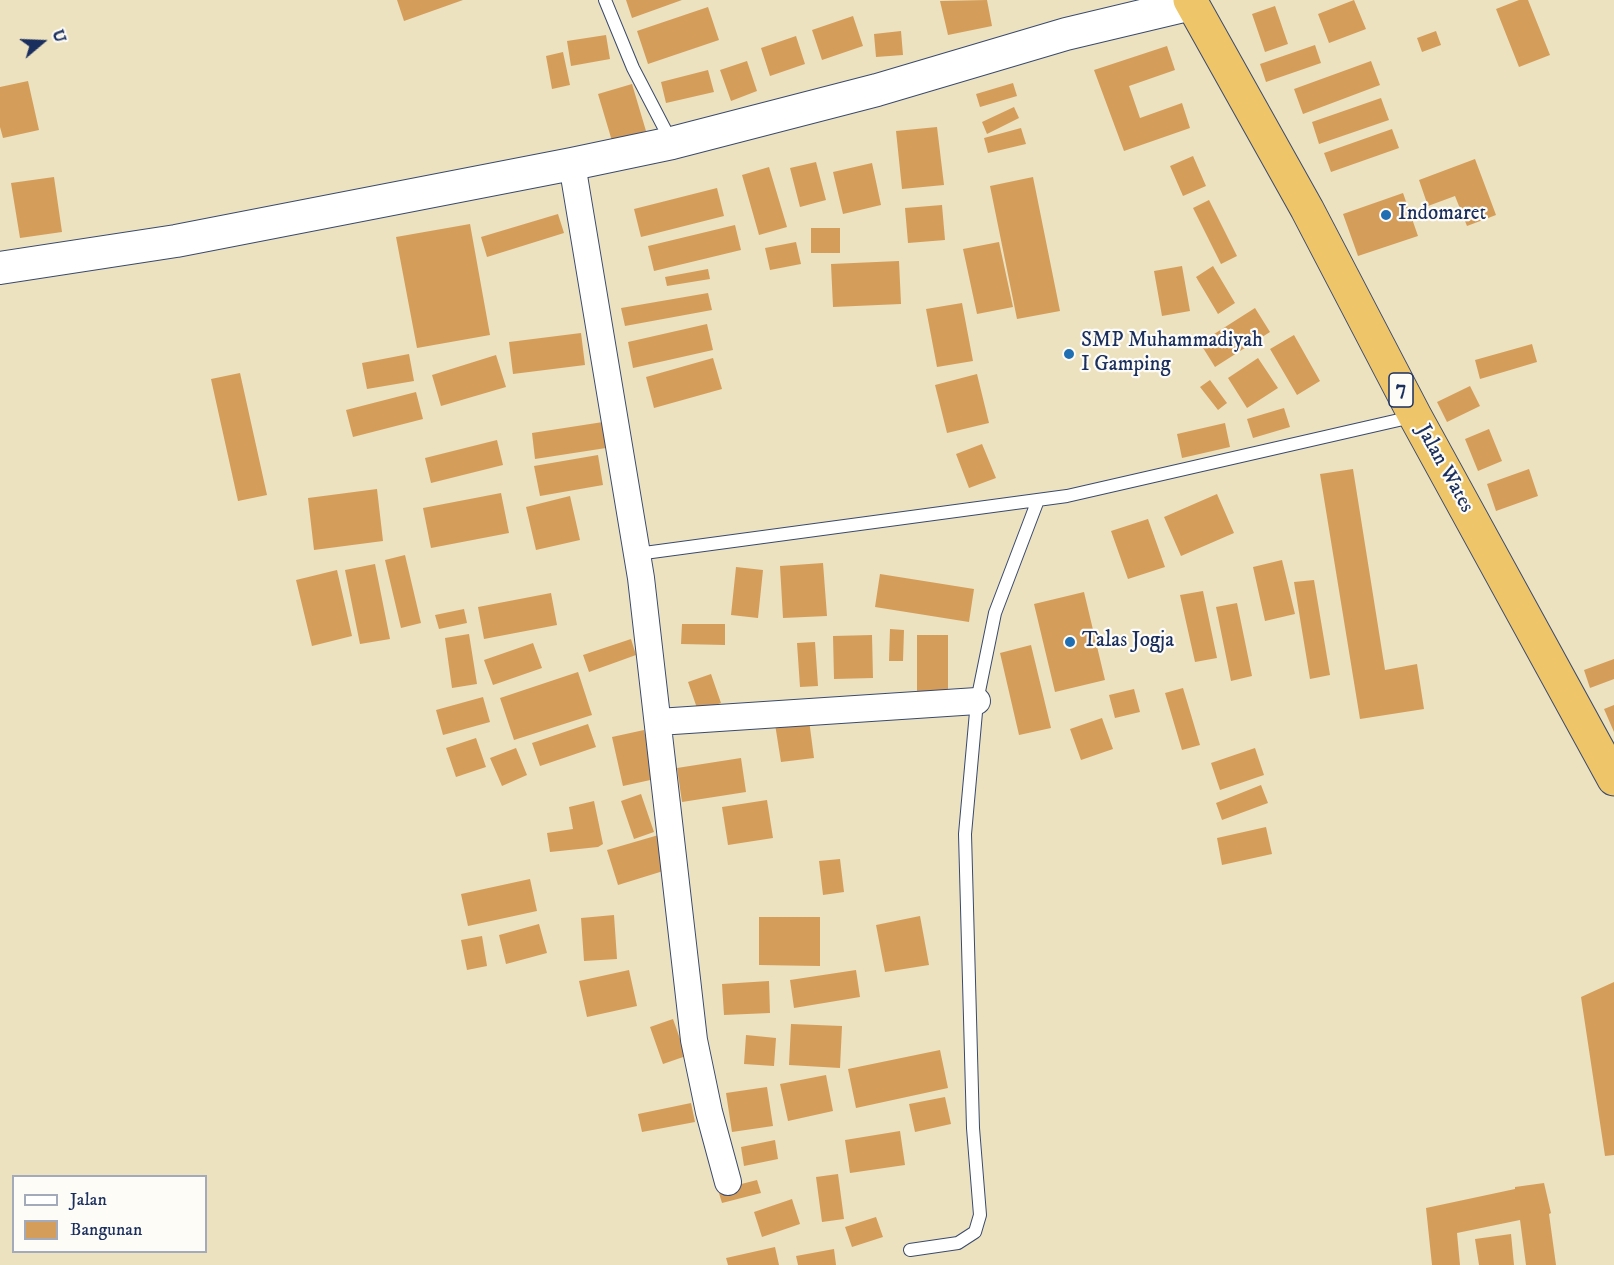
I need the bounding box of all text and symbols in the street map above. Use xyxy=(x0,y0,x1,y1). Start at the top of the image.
north arrow xyxy=(12,12,72,72)
text: U xyxy=(48,27,70,45)
place label: Indomaret xyxy=(1398,202,1486,228)
marker: Indomaret xyxy=(1379,208,1393,222)
place label: SMP Muhammadiyah I Gamping xyxy=(1081,329,1263,379)
marker: SMP Muhammadiyah I Gamping xyxy=(1062,347,1076,361)
road number: 7 xyxy=(1389,373,1413,407)
street label: Jalan Wates xyxy=(1409,421,1479,517)
place label: Talas Jogja xyxy=(1082,629,1174,655)
marker: Talas Jogja xyxy=(1063,635,1077,649)
legend xyxy=(12,1175,207,1253)
text: Jalan xyxy=(70,1189,107,1211)
text: Bangunan xyxy=(70,1219,142,1241)

